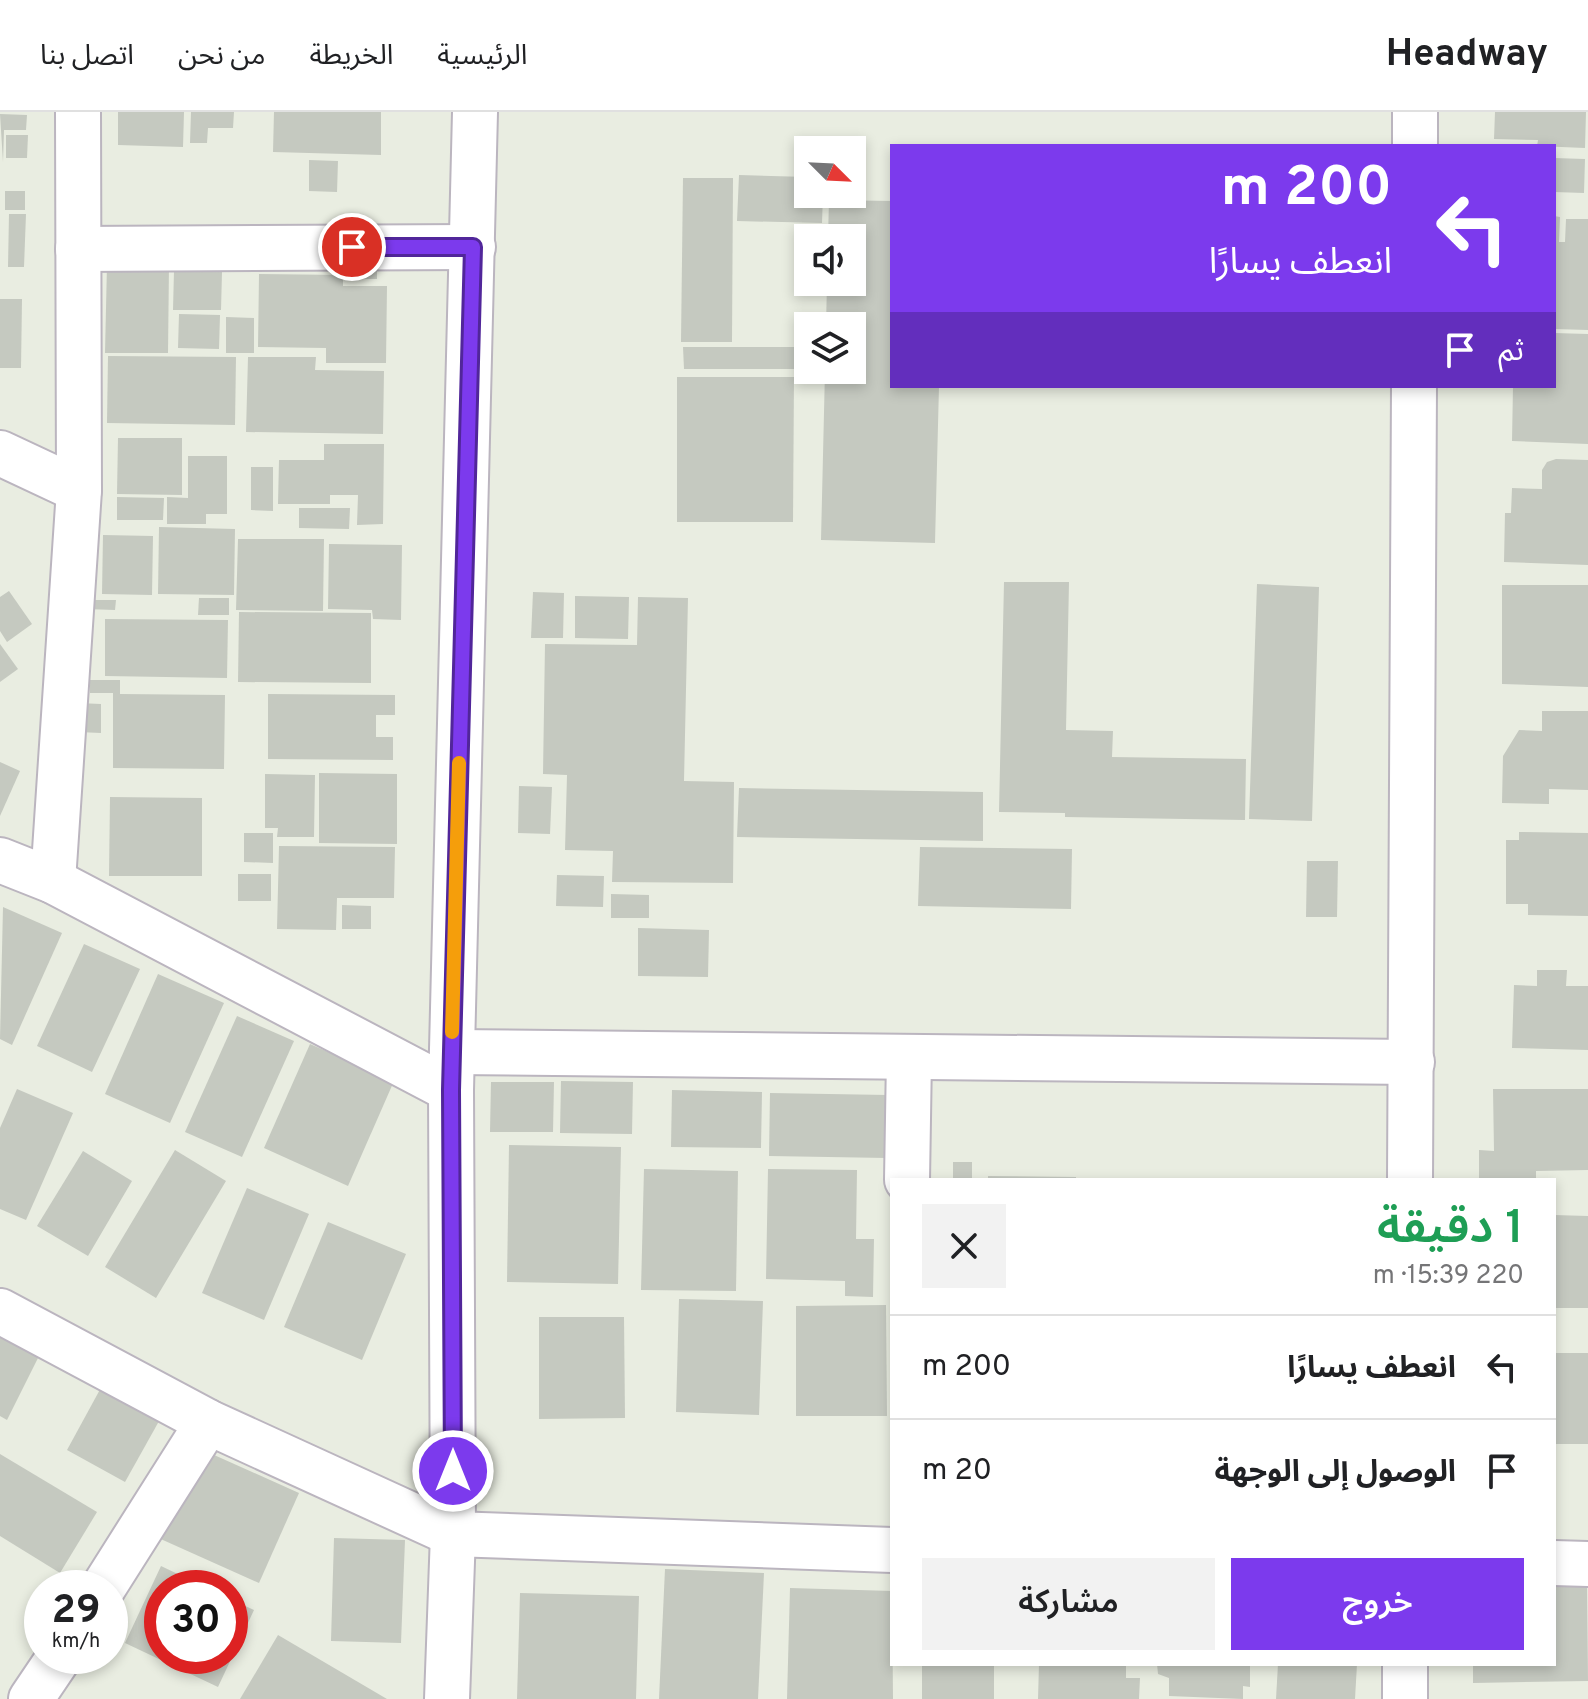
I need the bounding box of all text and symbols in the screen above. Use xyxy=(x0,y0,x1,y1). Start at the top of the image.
text: Headway xyxy=(1386,31,1548,80)
text: اتصل بنا xyxy=(40,39,134,75)
text: من نحن xyxy=(178,39,265,75)
text: الخريطة xyxy=(309,39,393,75)
text: الرئيسية xyxy=(437,39,527,75)
north arrow xyxy=(794,136,866,208)
map controls xyxy=(794,136,866,384)
text: 200 m xyxy=(1221,155,1392,225)
icon: left xyxy=(1420,176,1524,280)
pin xyxy=(318,213,386,281)
button: sound xyxy=(794,224,866,296)
icon: arrive xyxy=(330,225,374,269)
text: انعطف يسارًا xyxy=(1209,241,1392,287)
button: layers xyxy=(794,312,866,384)
icon: arrive xyxy=(1438,328,1482,372)
text: ثم xyxy=(1498,334,1524,371)
text: 1 دقيقة xyxy=(1377,1200,1524,1260)
button: close xyxy=(922,1204,1006,1288)
text: 220 m · 15:39 xyxy=(1373,1260,1524,1293)
icon: left xyxy=(1480,1345,1524,1389)
text: 200 m xyxy=(922,1349,1011,1386)
text: انعطف يسارًا xyxy=(1287,1351,1456,1388)
position arrow xyxy=(411,1429,495,1513)
icon: arrive xyxy=(1480,1449,1524,1493)
text: 20 m xyxy=(922,1453,992,1490)
text: الوصول إلى الوجهة xyxy=(1214,1455,1456,1492)
button: مشاركة xyxy=(922,1558,1215,1650)
button: خروج xyxy=(1231,1558,1524,1650)
speed limit sign: 30 xyxy=(144,1570,248,1674)
text: 29 xyxy=(51,1587,101,1637)
text: km/h xyxy=(52,1629,100,1655)

